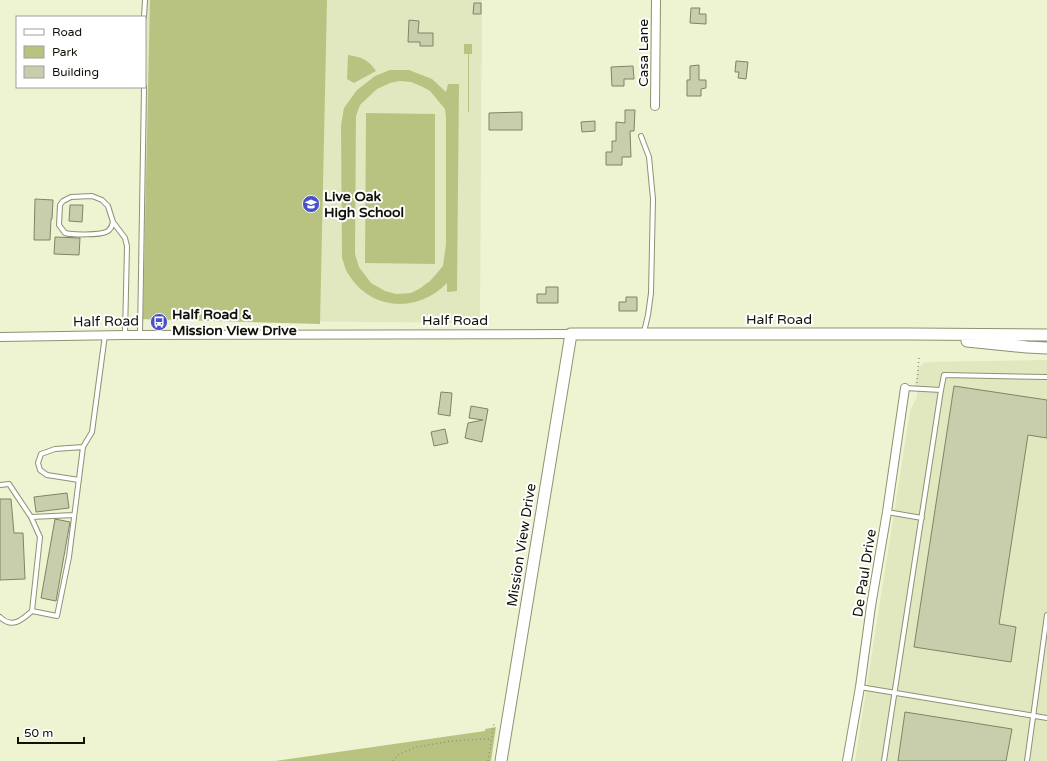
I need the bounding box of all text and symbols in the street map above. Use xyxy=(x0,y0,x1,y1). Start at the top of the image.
legend xyxy=(16,16,146,88)
street label: Casa Lane xyxy=(635,19,652,87)
text: Road xyxy=(52,25,82,39)
text: Park xyxy=(52,45,78,59)
text: Building xyxy=(52,65,99,79)
place label: Live Oak High School xyxy=(324,188,404,221)
school or university icon: Live Oak High School xyxy=(301,194,321,214)
place label: Half Road & Mission View Drive xyxy=(172,306,297,339)
street label: Half Road xyxy=(746,311,812,328)
street label: Half Road xyxy=(73,312,139,331)
bus stop icon: Half Road & Mission View Drive xyxy=(149,312,169,332)
street label: Half Road xyxy=(422,312,488,329)
street label: Mission View Drive xyxy=(503,482,540,608)
street label: De Paul Drive xyxy=(849,528,880,618)
scale bar xyxy=(18,719,84,745)
text: 50 m xyxy=(24,726,53,740)

